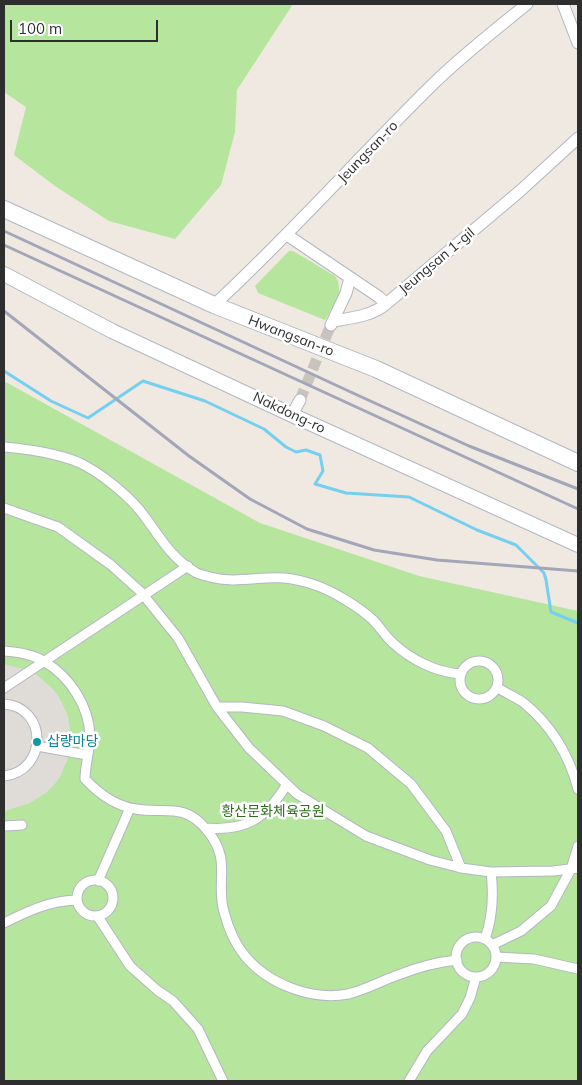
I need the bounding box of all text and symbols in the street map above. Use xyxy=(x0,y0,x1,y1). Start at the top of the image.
scale bar xyxy=(12,10,160,42)
text: 100 m xyxy=(18,19,62,38)
street label: Jeungsan-ro xyxy=(334,118,402,186)
street label: Jeungsan 1-gil xyxy=(396,224,478,298)
street label: Hwangsan-ro xyxy=(246,312,336,360)
street label: Nakdong-ro xyxy=(250,389,328,437)
place label: 삽량마당 xyxy=(47,734,99,750)
marker: 삽량마당 xyxy=(31,736,43,748)
park label: 황산문화체육공원 xyxy=(221,804,325,820)

